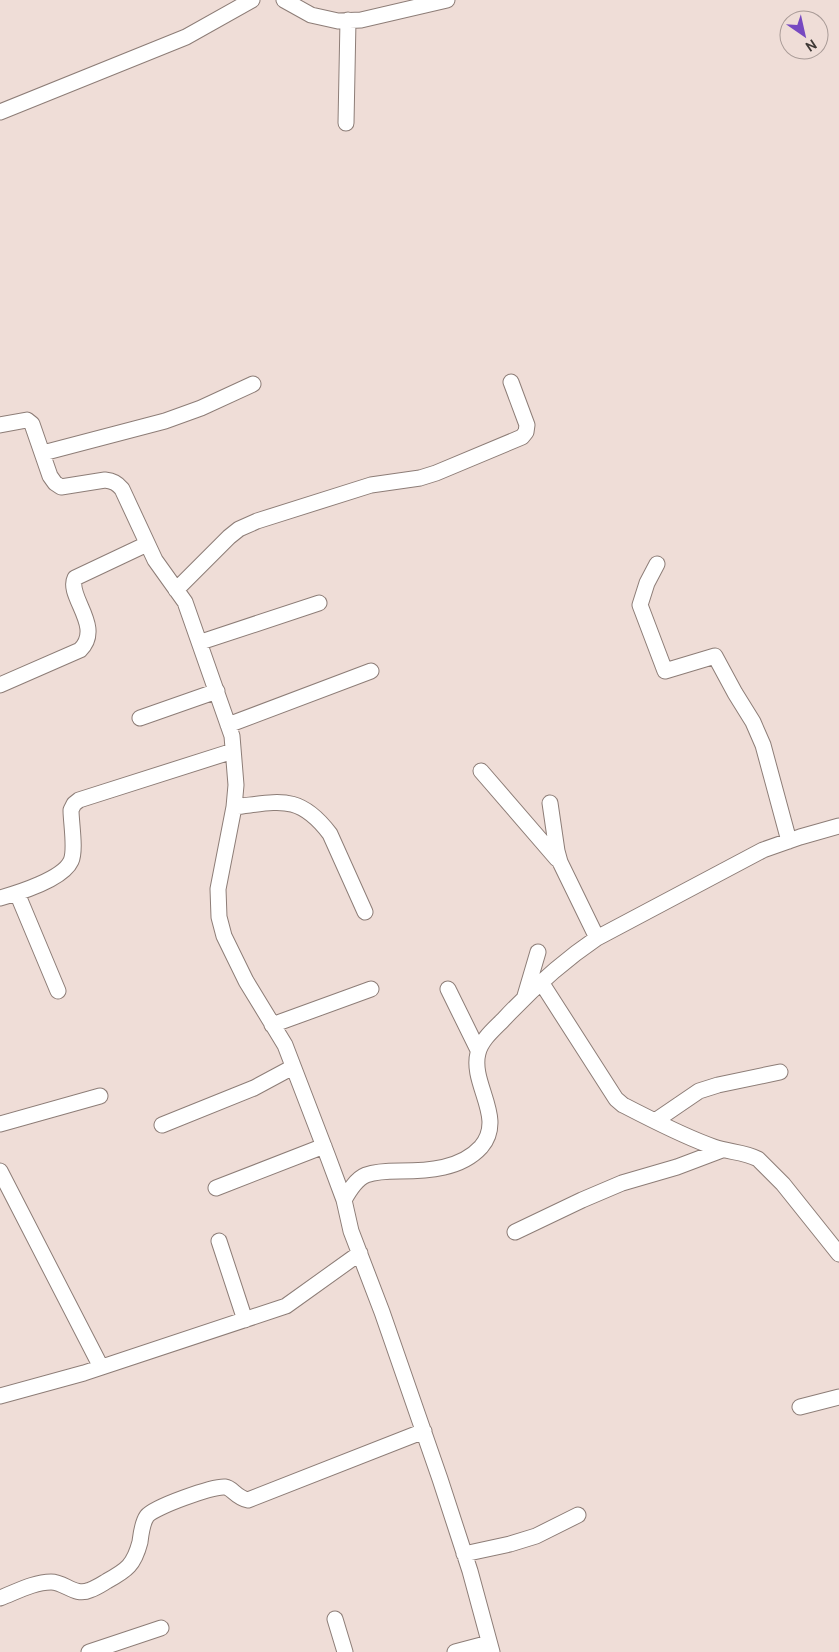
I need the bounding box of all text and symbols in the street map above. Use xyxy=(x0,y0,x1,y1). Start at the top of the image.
north arrow xyxy=(779,10,829,60)
text: N xyxy=(802,36,820,56)

